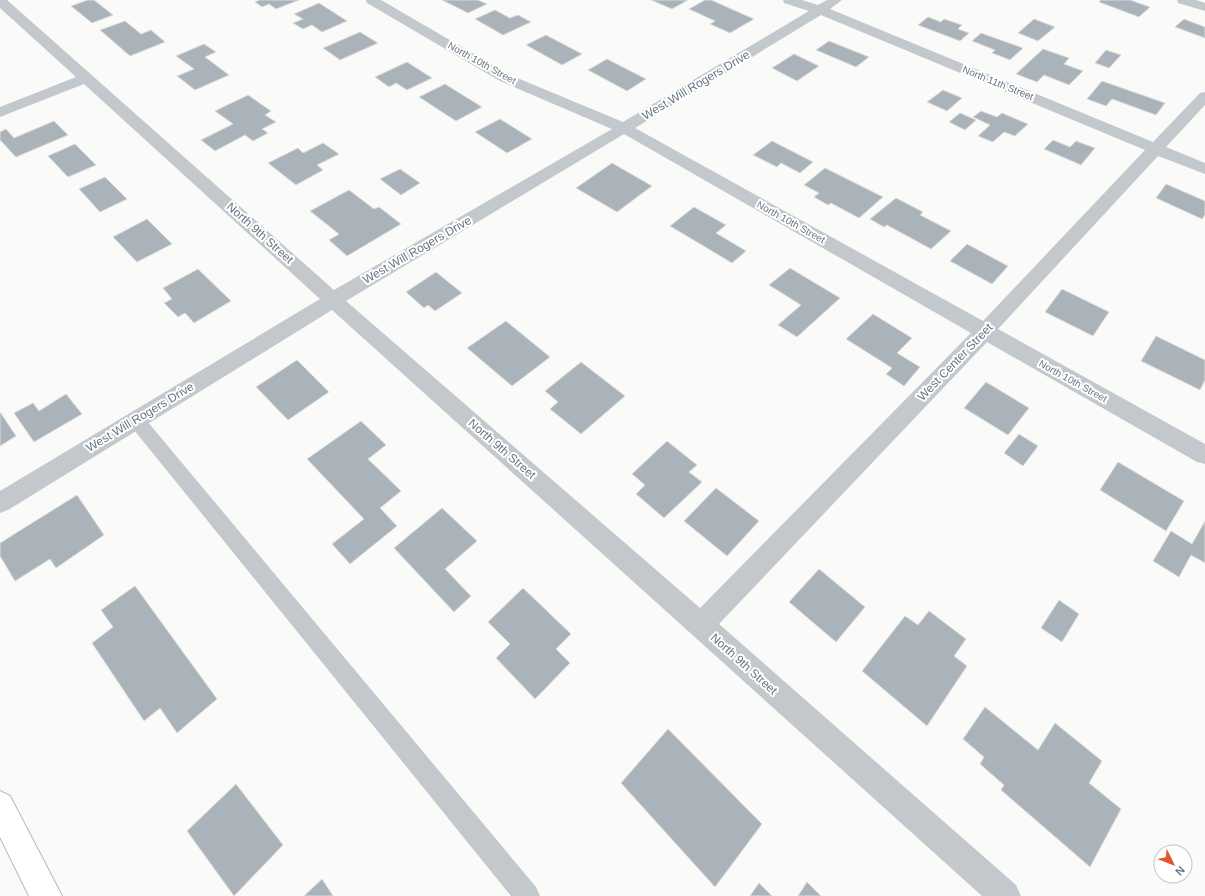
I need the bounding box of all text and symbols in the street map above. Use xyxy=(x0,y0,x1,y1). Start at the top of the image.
street label: North 10th Street xyxy=(446,40,518,86)
street label: West Will Rogers Drive xyxy=(640,47,753,123)
street label: North 11th Street xyxy=(961,64,1035,102)
street label: North 9th Street xyxy=(224,199,297,267)
street label: North 10th Street xyxy=(755,199,827,245)
street label: West Will Rogers Drive xyxy=(360,213,474,287)
street label: West Center Street xyxy=(915,320,996,403)
street label: North 10th Street xyxy=(1037,358,1109,404)
street label: West Will Rogers Drive xyxy=(84,379,197,455)
street label: North 9th Street xyxy=(465,416,539,483)
street label: North 9th Street xyxy=(708,630,781,698)
north arrow xyxy=(1153,844,1193,884)
text: N xyxy=(1173,864,1187,878)

